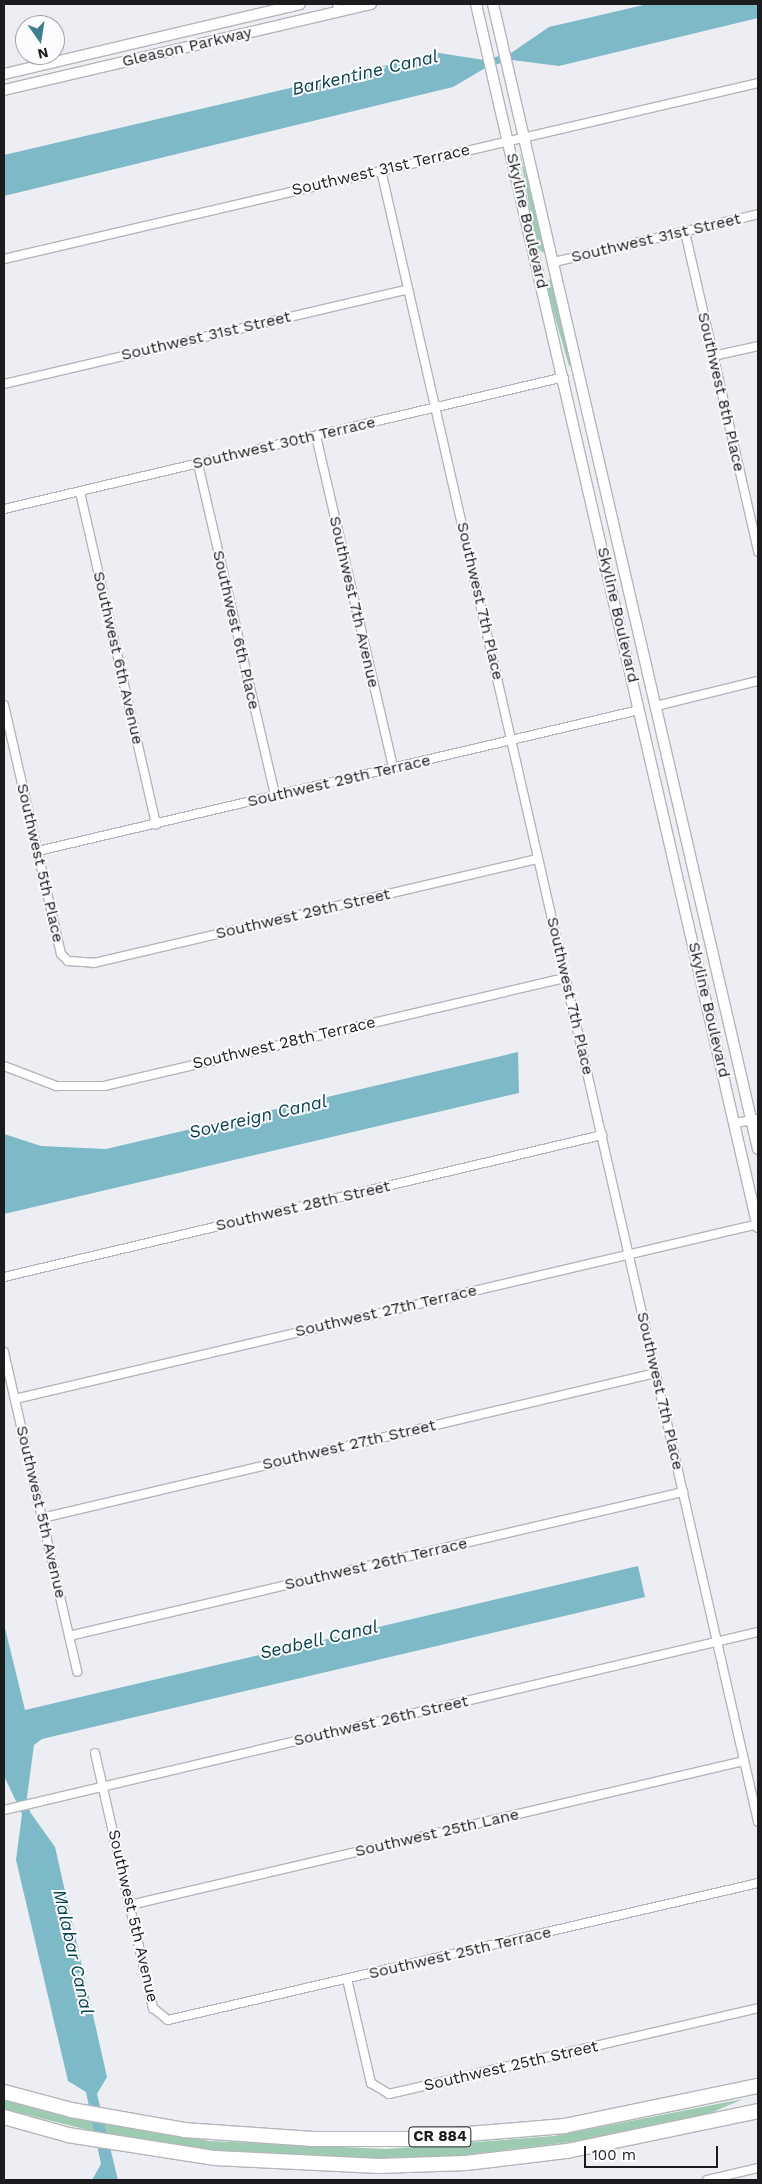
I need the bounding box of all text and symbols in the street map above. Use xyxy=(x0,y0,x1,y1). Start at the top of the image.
north arrow xyxy=(15,15,65,65)
street label: Gleason Parkway xyxy=(120,23,254,71)
text: N xyxy=(36,45,50,63)
water label: Barkentine Canal xyxy=(290,46,440,100)
street label: Southwest 31st Terrace xyxy=(290,140,472,200)
street label: Skyline Boulevard xyxy=(502,151,552,291)
street label: Southwest 31st Street xyxy=(569,209,743,267)
street label: Southwest 31st Street xyxy=(119,307,293,365)
street label: Southwest 8th Place xyxy=(693,310,749,474)
street label: Southwest 30th Terrace xyxy=(190,413,378,473)
street label: Southwest 7th Avenue xyxy=(325,514,383,690)
street label: Southwest 7th Place xyxy=(452,520,508,682)
street label: Skyline Boulevard xyxy=(593,545,643,685)
street label: Southwest 6th Place xyxy=(208,549,264,711)
street label: Southwest 6th Avenue xyxy=(89,569,147,747)
street label: Southwest 29th Terrace xyxy=(245,751,433,811)
street label: Southwest 5th Place xyxy=(12,782,68,944)
street label: Southwest 29th Street xyxy=(214,885,392,943)
street label: Southwest 7th Place xyxy=(542,915,598,1077)
street label: Skyline Boulevard xyxy=(684,940,734,1080)
street label: Southwest 28th Terrace xyxy=(190,1013,378,1073)
water label: Sovereign Canal xyxy=(187,1091,329,1143)
street label: Southwest 28th Street xyxy=(214,1177,392,1235)
street label: Southwest 27th Terrace xyxy=(293,1281,479,1341)
street label: Southwest 7th Place xyxy=(632,1310,688,1472)
street label: Southwest 27th Street xyxy=(260,1416,438,1474)
street label: Southwest 5th Avenue xyxy=(12,1424,70,1600)
street label: Southwest 26th Terrace xyxy=(282,1534,470,1594)
water label: Seabell Canal xyxy=(257,1616,381,1664)
street label: Southwest 26th Street xyxy=(292,1692,470,1750)
street label: Southwest 25th Lane xyxy=(353,1805,521,1861)
street label: Southwest 5th Avenue xyxy=(104,1828,162,2004)
water label: Malabar Canal xyxy=(48,1887,98,2017)
street label: Southwest 25th Terrace xyxy=(367,1923,553,1983)
street label: Southwest 25th Street xyxy=(422,2037,600,2095)
road number: CR 884 xyxy=(408,2124,472,2150)
scale bar xyxy=(587,2136,721,2168)
text: 100 m xyxy=(592,2146,636,2164)

